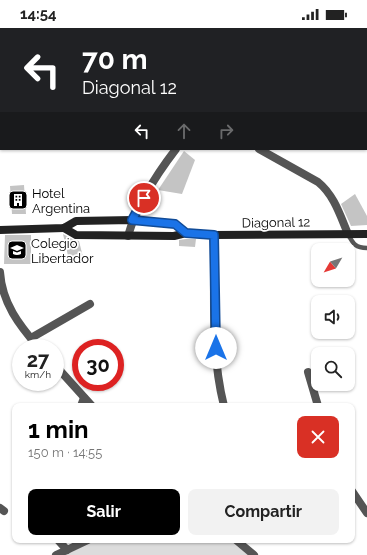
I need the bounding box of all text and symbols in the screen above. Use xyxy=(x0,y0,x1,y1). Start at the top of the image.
text: 14:54 xyxy=(20,5,57,23)
text: 70 m xyxy=(82,43,148,76)
icon: left xyxy=(16,44,68,96)
text: Diagonal 12 xyxy=(82,77,177,98)
icon: left xyxy=(131,120,153,142)
icon: ahead xyxy=(173,120,195,142)
icon: right xyxy=(215,120,237,142)
pin xyxy=(127,181,161,215)
place label: Hotel Argentina xyxy=(32,186,90,216)
icon: arrive xyxy=(133,187,155,209)
building icon: Hotel Argentina xyxy=(7,189,29,211)
street label: Diagonal 12 xyxy=(242,214,311,231)
place label: Colegio Libertador xyxy=(31,236,94,266)
school or university icon: Colegio Libertador xyxy=(6,239,28,261)
north arrow xyxy=(311,243,355,287)
map controls xyxy=(311,243,355,391)
button: sound xyxy=(311,295,355,339)
position arrow xyxy=(195,327,237,369)
speed limit sign: 30 xyxy=(72,339,124,391)
button: search xyxy=(311,347,355,391)
text: 27 xyxy=(27,348,49,372)
text: km/h xyxy=(25,369,51,380)
text: 1 min xyxy=(28,415,89,444)
button: close xyxy=(297,416,339,458)
text: 150 m · 14:55 xyxy=(28,445,102,460)
button: Salir xyxy=(28,489,180,535)
button: Compartir xyxy=(188,489,339,535)

